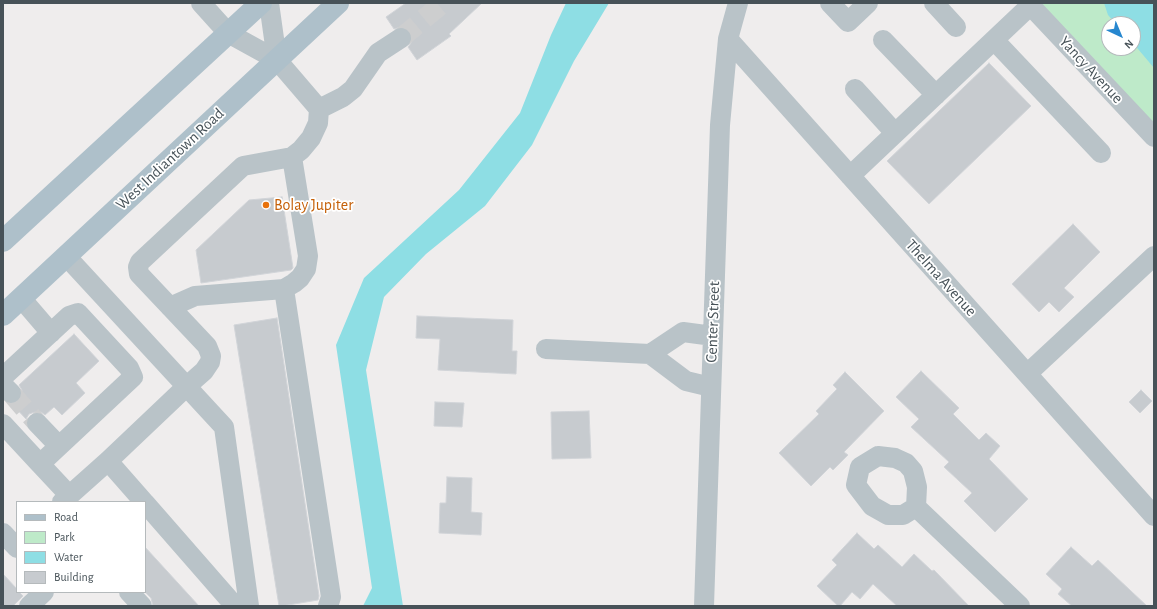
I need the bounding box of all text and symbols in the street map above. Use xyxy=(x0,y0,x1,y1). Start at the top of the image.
north arrow xyxy=(1101,16,1141,56)
street label: Yancy Avenue xyxy=(1055,32,1127,108)
text: N xyxy=(1122,38,1136,51)
street label: West Indiantown Road xyxy=(112,104,228,214)
place label: Bolay Jupiter xyxy=(274,195,353,215)
marker: Bolay Jupiter xyxy=(261,200,271,210)
street label: Thelma Avenue xyxy=(901,236,981,320)
street label: Center Street xyxy=(702,281,724,363)
legend xyxy=(16,501,146,593)
text: Road xyxy=(54,511,78,523)
text: Park xyxy=(54,531,75,543)
text: Water xyxy=(54,551,83,563)
text: Building xyxy=(54,571,94,583)

